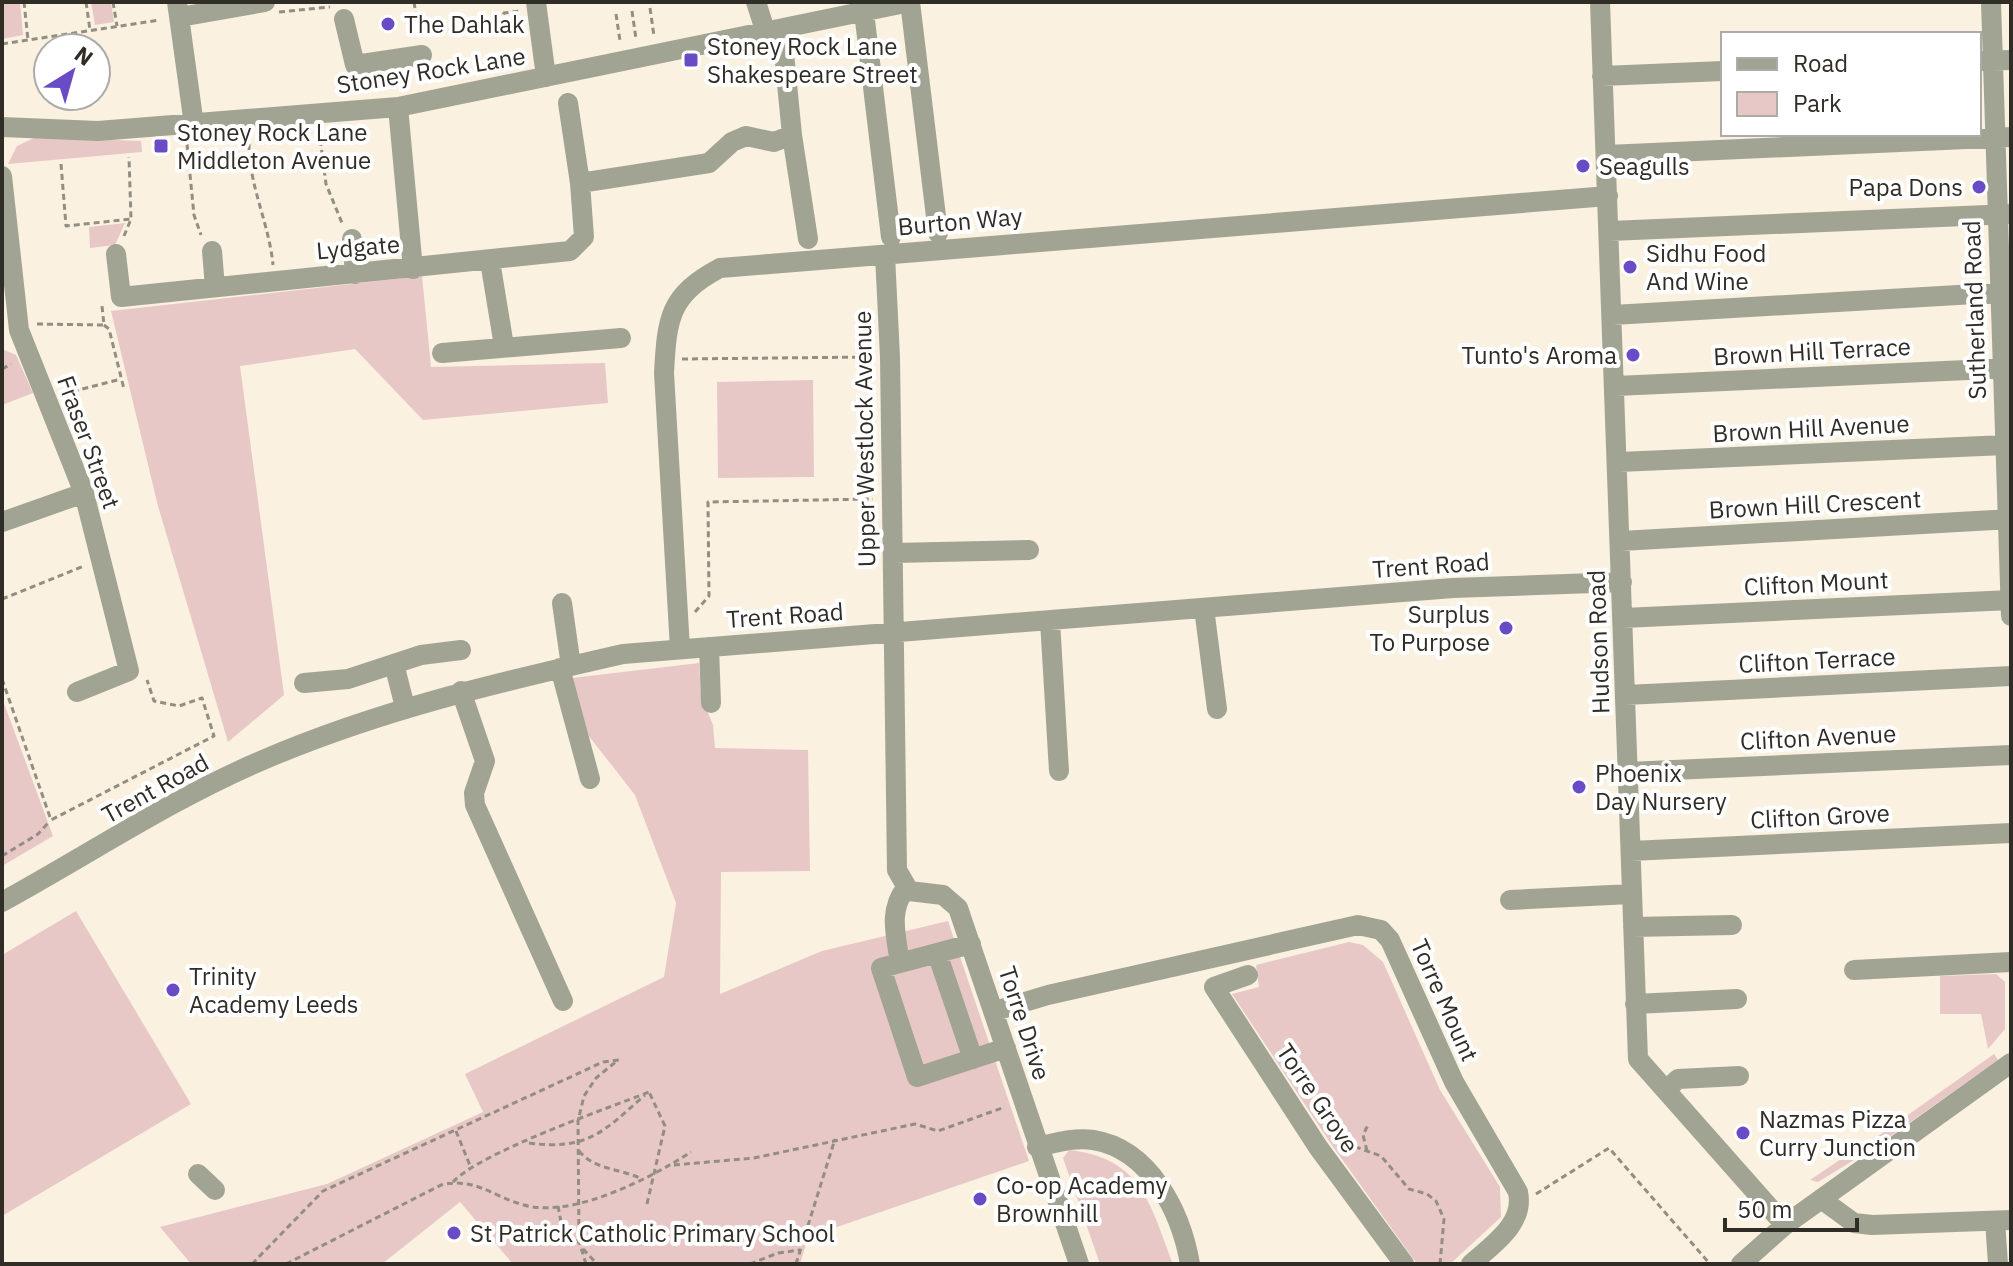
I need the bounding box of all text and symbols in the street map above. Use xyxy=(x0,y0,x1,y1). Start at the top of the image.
place label: The Dahlak xyxy=(404,8,525,40)
marker: The Dahlak xyxy=(379,15,397,33)
place label: Stoney Rock Lane Shakespeare Street xyxy=(707,30,918,90)
north arrow xyxy=(32,32,112,112)
legend xyxy=(1721,32,1981,136)
text: N xyxy=(69,39,99,72)
street label: Stoney Rock Lane xyxy=(334,39,528,101)
text: Road xyxy=(1793,47,1848,79)
marker: Stoney Rock Lane Shakespeare Street xyxy=(682,51,700,69)
text: Park xyxy=(1793,87,1842,119)
place label: Stoney Rock Lane Middleton Avenue xyxy=(177,116,371,176)
marker: Stoney Rock Lane Middleton Avenue xyxy=(152,137,170,155)
place label: Seagulls xyxy=(1599,150,1690,182)
marker: Seagulls xyxy=(1574,157,1592,175)
place label: Papa Dons xyxy=(1849,171,1963,203)
marker: Papa Dons xyxy=(1970,178,1988,196)
street label: Burton Way xyxy=(896,200,1024,242)
street label: Sutherland Road xyxy=(1955,220,1993,400)
street label: Lydgate xyxy=(315,227,401,267)
place label: Sidhu Food And Wine xyxy=(1646,237,1766,297)
marker: Sidhu Food And Wine xyxy=(1621,258,1639,276)
street label: Upper Westlock Avenue xyxy=(846,311,882,567)
street label: Brown Hill Terrace xyxy=(1712,330,1912,372)
place label: Tunto's Aroma xyxy=(1461,339,1617,371)
marker: Tunto's Aroma xyxy=(1624,346,1642,364)
street label: Fraser Street xyxy=(50,371,128,513)
street label: Brown Hill Avenue xyxy=(1712,407,1910,449)
street label: Brown Hill Crescent xyxy=(1708,482,1922,526)
street label: Trent Road xyxy=(1371,545,1491,585)
street label: Clifton Mount xyxy=(1743,563,1889,603)
street label: Hudson Road xyxy=(1579,569,1617,715)
street label: Trent Road xyxy=(725,595,845,635)
place label: Surplus To Purpose xyxy=(1370,598,1490,658)
marker: Surplus To Purpose xyxy=(1497,619,1515,637)
street label: Clifton Terrace xyxy=(1738,640,1896,680)
street label: Clifton Avenue xyxy=(1739,717,1897,757)
street label: Trent Road xyxy=(96,746,214,830)
place label: Phoenix Day Nursery xyxy=(1595,757,1727,817)
marker: Phoenix Day Nursery xyxy=(1570,778,1588,796)
street label: Clifton Grove xyxy=(1749,796,1891,836)
street label: Torre Mount xyxy=(1404,934,1486,1066)
place label: Trinity Academy Leeds xyxy=(189,960,359,1020)
street label: Torre Drive xyxy=(992,962,1058,1084)
marker: Trinity Academy Leeds xyxy=(164,981,182,999)
street label: Torre Grove xyxy=(1270,1037,1366,1159)
place label: Nazmas Pizza Curry Junction xyxy=(1759,1103,1916,1163)
marker: Nazmas Pizza Curry Junction xyxy=(1734,1124,1752,1142)
place label: Co-op Academy Brownhill xyxy=(996,1169,1168,1229)
scale bar xyxy=(1725,1182,1857,1232)
marker: Co-op Academy Brownhill xyxy=(971,1190,989,1208)
text: 50 m xyxy=(1737,1193,1792,1225)
place label: St Patrick Catholic Primary School xyxy=(470,1217,835,1249)
marker: St Patrick Catholic Primary School xyxy=(445,1224,463,1242)

